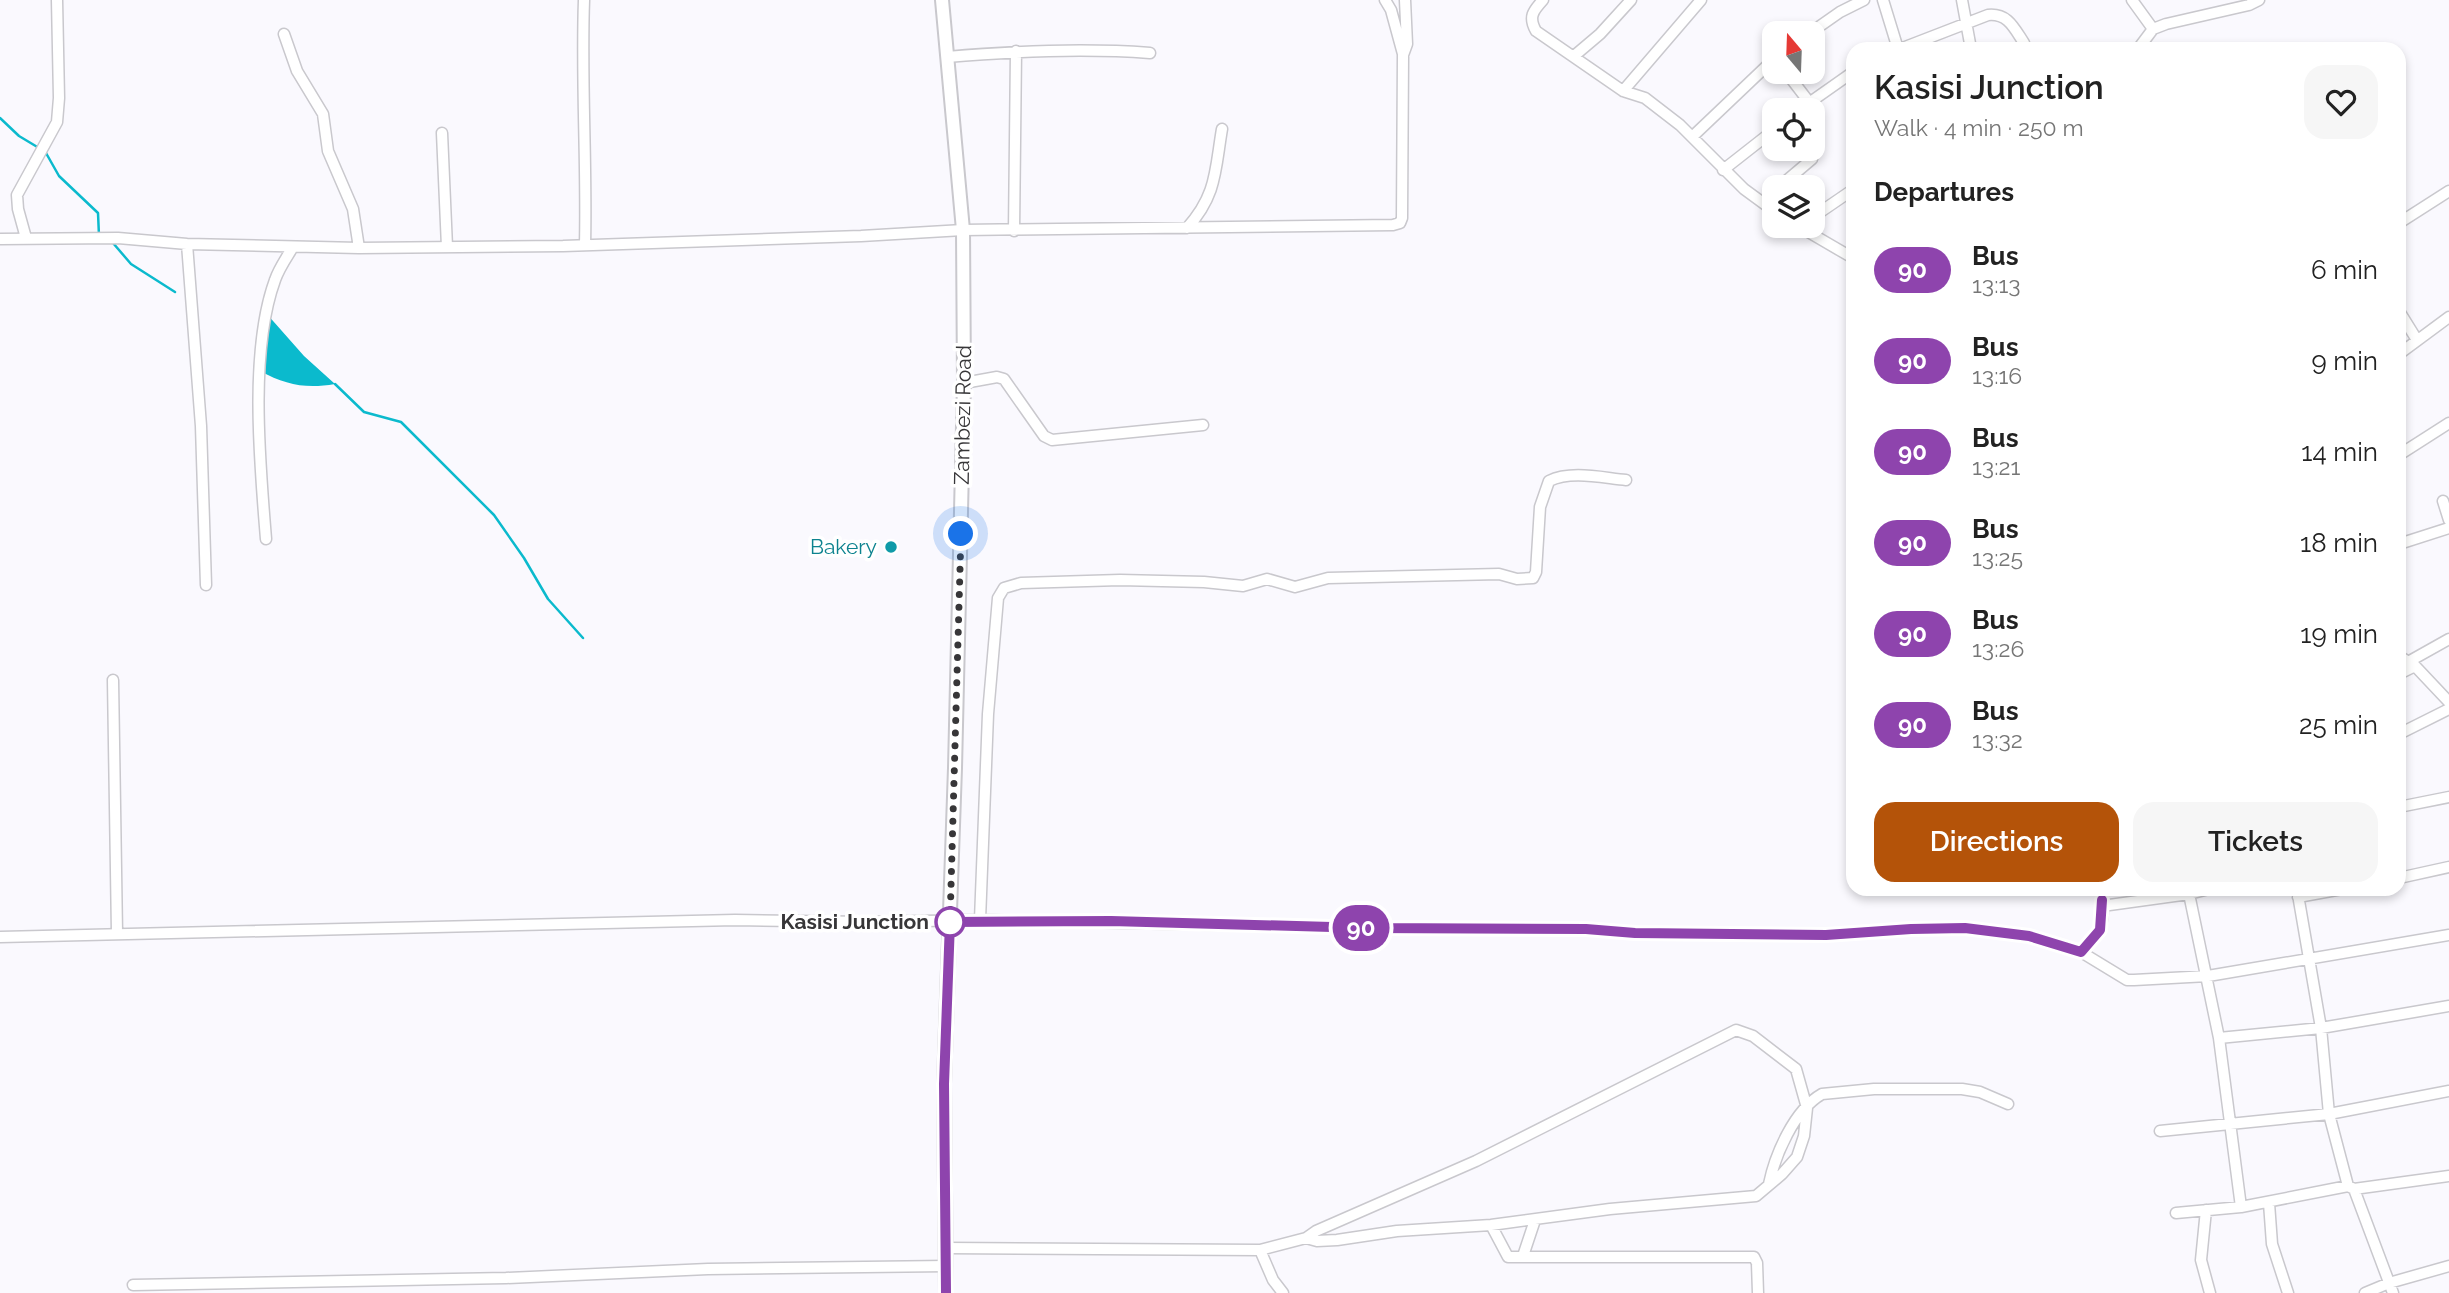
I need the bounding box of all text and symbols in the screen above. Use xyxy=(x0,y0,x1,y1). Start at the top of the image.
north arrow xyxy=(1762,21,1825,84)
map controls xyxy=(1762,21,1825,238)
button: heart xyxy=(2304,65,2378,139)
text: Kasisi Junction xyxy=(1874,68,2104,107)
button: locate xyxy=(1762,98,1825,161)
text: Walk · 4 min · 250 m xyxy=(1874,114,2084,141)
button: layers xyxy=(1762,175,1825,238)
text: Departures xyxy=(1874,177,2014,207)
text: Bus xyxy=(1972,241,2019,271)
text: 90 xyxy=(1898,255,1927,284)
text: 6 min xyxy=(2311,255,2378,285)
text: 13:13 xyxy=(1972,271,2021,298)
text: Bus xyxy=(1972,332,2019,362)
street label: Zambezi Road xyxy=(949,345,976,485)
text: 90 xyxy=(1898,346,1927,375)
text: 9 min xyxy=(2311,346,2378,376)
text: 13:16 xyxy=(1972,362,2022,389)
text: Bus xyxy=(1972,423,2019,453)
text: 90 xyxy=(1898,437,1927,466)
text: 14 min xyxy=(2301,437,2378,467)
text: 13:21 xyxy=(1972,453,2020,480)
text: Bus xyxy=(1972,514,2019,544)
your location xyxy=(943,516,978,551)
text: 90 xyxy=(1898,528,1927,557)
text: 18 min xyxy=(2300,528,2378,558)
place label: Bakery xyxy=(810,534,877,559)
marker: Bakery xyxy=(883,539,899,555)
text: 13:25 xyxy=(1972,544,2023,571)
text: Bus xyxy=(1972,605,2019,635)
text: 90 xyxy=(1898,619,1927,648)
text: 19 min xyxy=(2300,619,2378,649)
text: 13:26 xyxy=(1972,635,2024,662)
text: Bus xyxy=(1972,696,2019,726)
text: 90 xyxy=(1898,710,1927,739)
text: 25 min xyxy=(2299,710,2378,740)
text: 13:32 xyxy=(1972,726,2023,753)
button: Directions xyxy=(1874,802,2119,882)
button: Tickets xyxy=(2133,802,2378,882)
line badge: 90 xyxy=(1330,905,1392,951)
marker: Kasisi Junction xyxy=(935,907,965,937)
place label: Kasisi Junction xyxy=(781,909,929,934)
text: 90 xyxy=(1347,913,1375,942)

